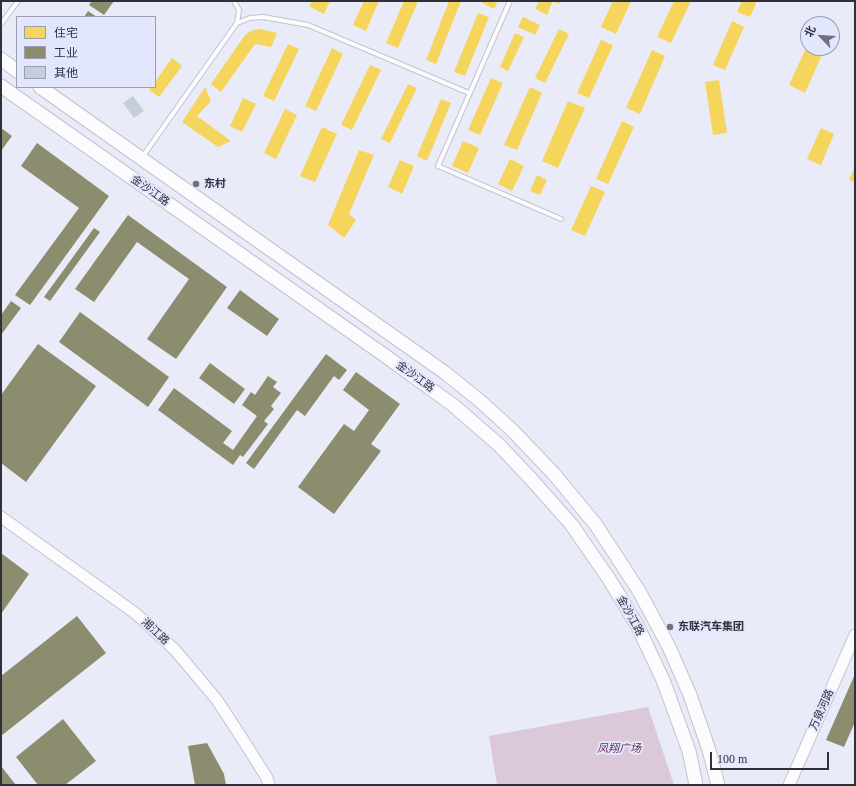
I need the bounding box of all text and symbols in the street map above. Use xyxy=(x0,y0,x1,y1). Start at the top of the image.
legend xyxy=(16,16,156,88)
north arrow xyxy=(800,16,840,56)
text: 北 xyxy=(802,24,818,39)
text: 住宅 xyxy=(54,26,78,40)
text: 工业 xyxy=(54,46,78,60)
text: 其他 xyxy=(54,66,78,80)
street label: 金沙江路 xyxy=(128,173,172,209)
place label: 东村 xyxy=(204,177,226,191)
marker: 东村 xyxy=(191,179,201,189)
street label: 金沙江路 xyxy=(393,359,437,395)
street label: 金沙江路 xyxy=(614,594,646,638)
street label: 湘江路 xyxy=(138,616,172,648)
place label: 东联汽车集团 xyxy=(678,620,744,634)
marker: 东联汽车集团 xyxy=(665,622,675,632)
street label: 万泉河路 xyxy=(807,687,837,733)
park label: 凤翔广场 xyxy=(597,742,641,756)
scale bar xyxy=(712,744,831,770)
text: 100 m xyxy=(717,752,747,766)

